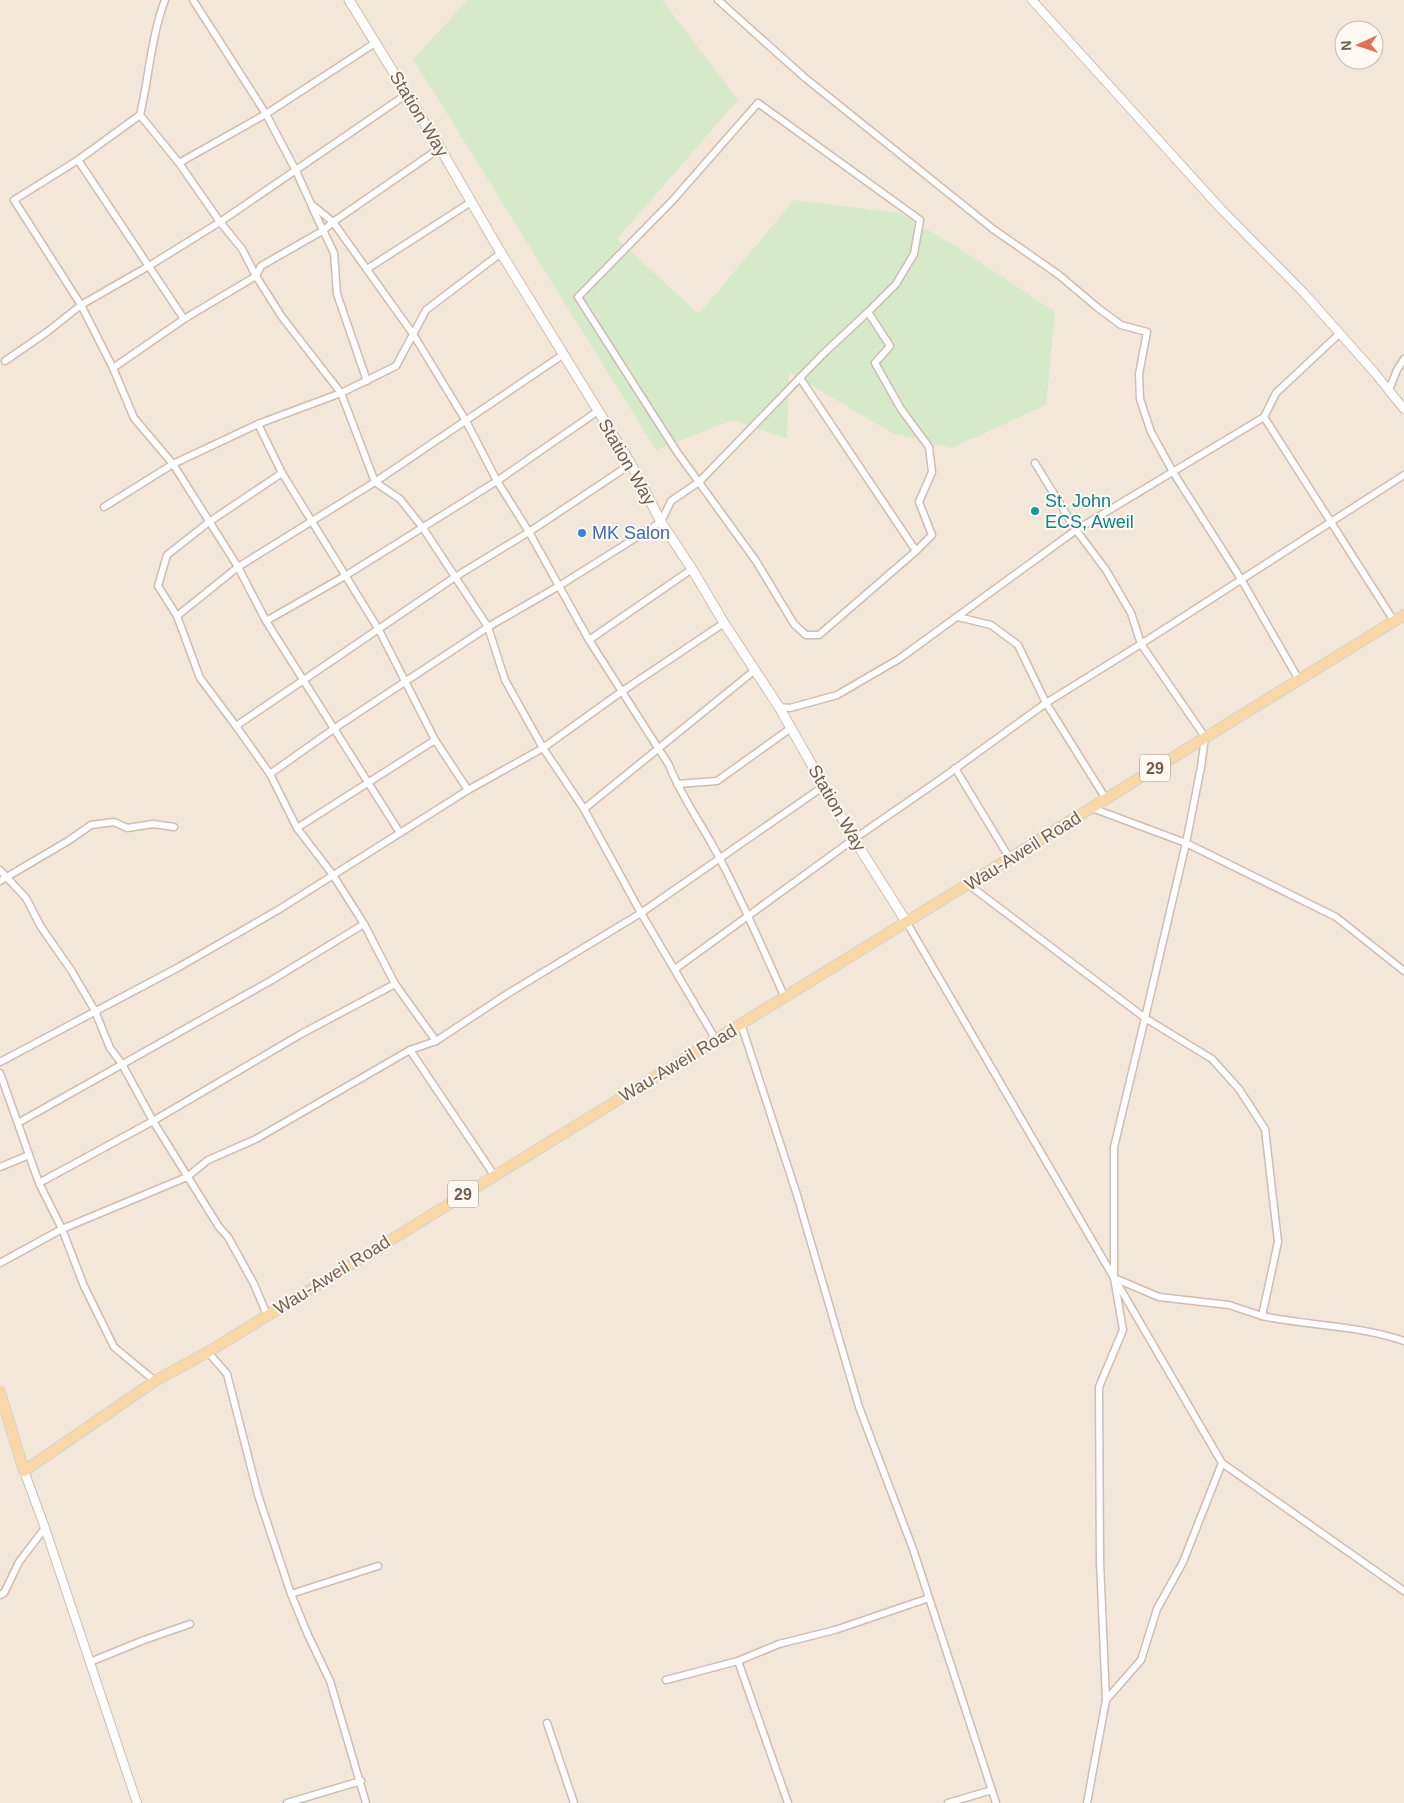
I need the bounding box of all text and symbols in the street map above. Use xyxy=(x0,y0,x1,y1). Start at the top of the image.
north arrow xyxy=(1334,20,1384,70)
text: N xyxy=(1338,40,1354,51)
street label: Station Way xyxy=(386,68,452,160)
street label: Station Way xyxy=(594,415,660,509)
place label: St. John ECS, Aweil xyxy=(1045,491,1134,532)
marker: St. John ECS, Aweil xyxy=(1029,505,1041,517)
place label: MK Salon xyxy=(592,523,670,543)
marker: MK Salon xyxy=(576,527,588,539)
road number: 29 xyxy=(1140,754,1170,781)
street label: Station Way xyxy=(804,761,870,855)
street label: Wau-Aweil Road xyxy=(961,807,1085,895)
street label: Wau-Aweil Road xyxy=(616,1020,740,1106)
road number: 29 xyxy=(448,1180,478,1208)
street label: Wau-Aweil Road xyxy=(270,1231,394,1319)

